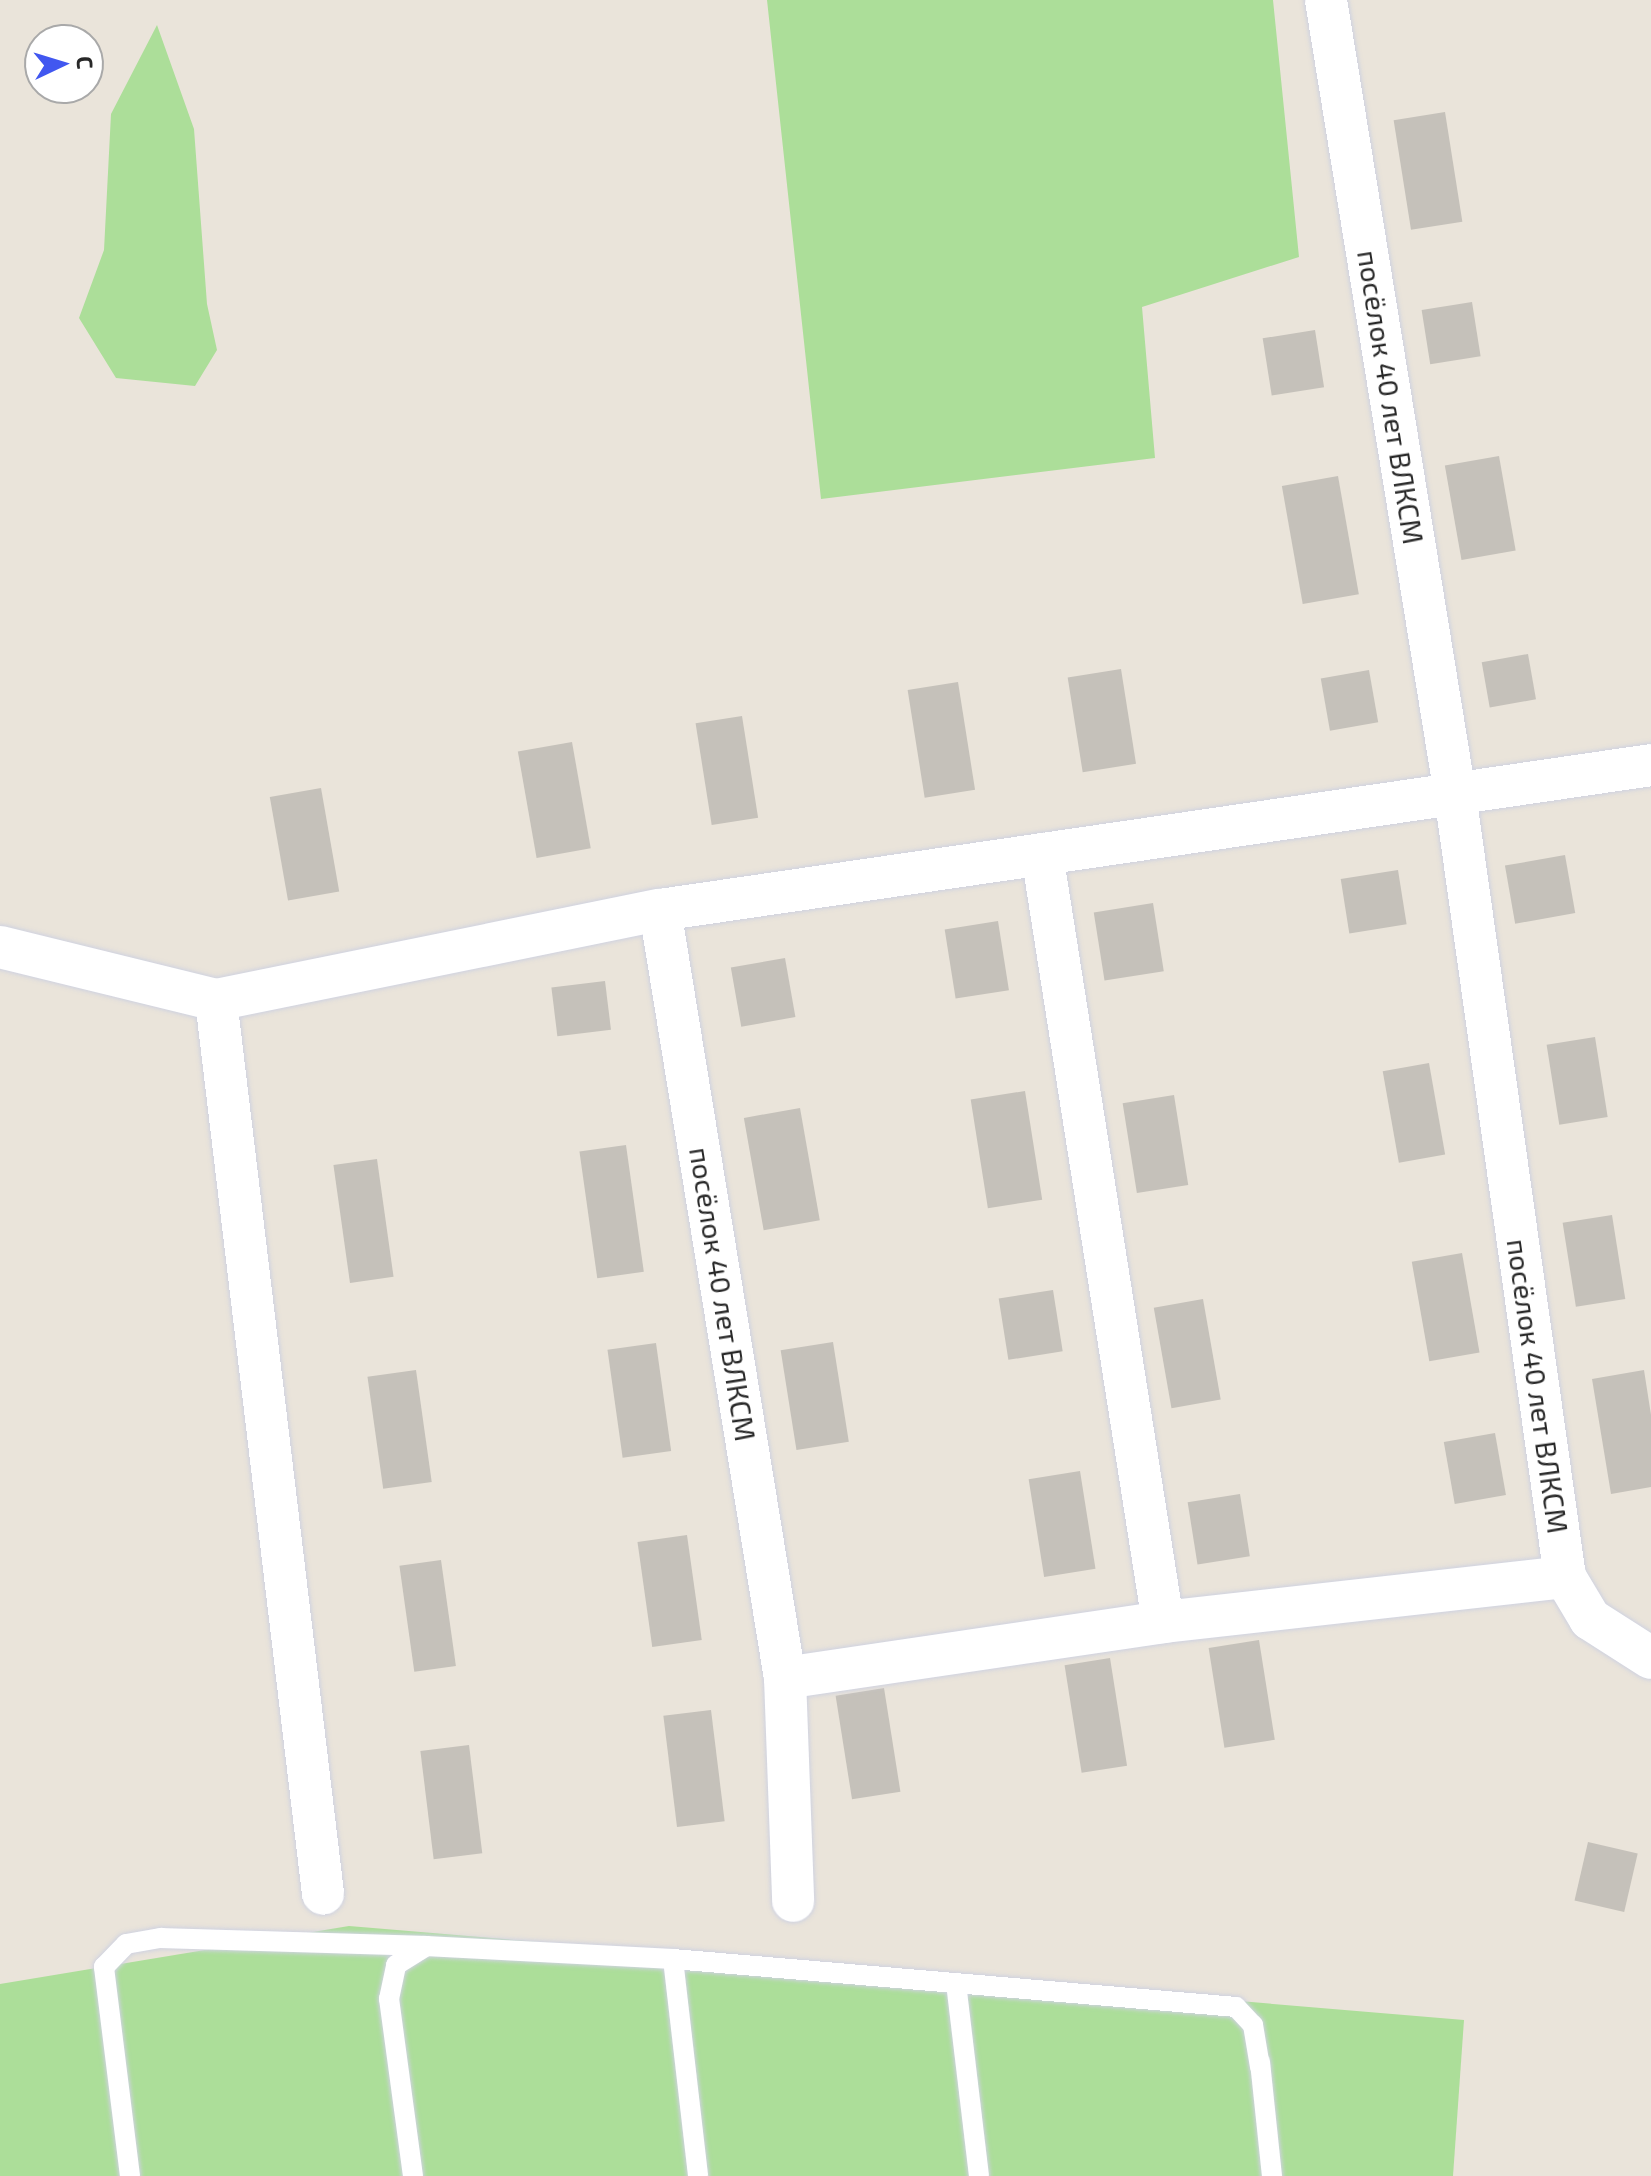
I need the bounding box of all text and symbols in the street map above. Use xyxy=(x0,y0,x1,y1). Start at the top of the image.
north arrow xyxy=(24,24,104,104)
text: С xyxy=(73,55,99,70)
street label: посёлок 40 лет ВЛКСМ xyxy=(1351,248,1431,546)
street label: посёлок 40 лет ВЛКСМ xyxy=(683,1145,763,1443)
street label: посёлок 40 лет ВЛКСМ xyxy=(1501,1237,1575,1535)

